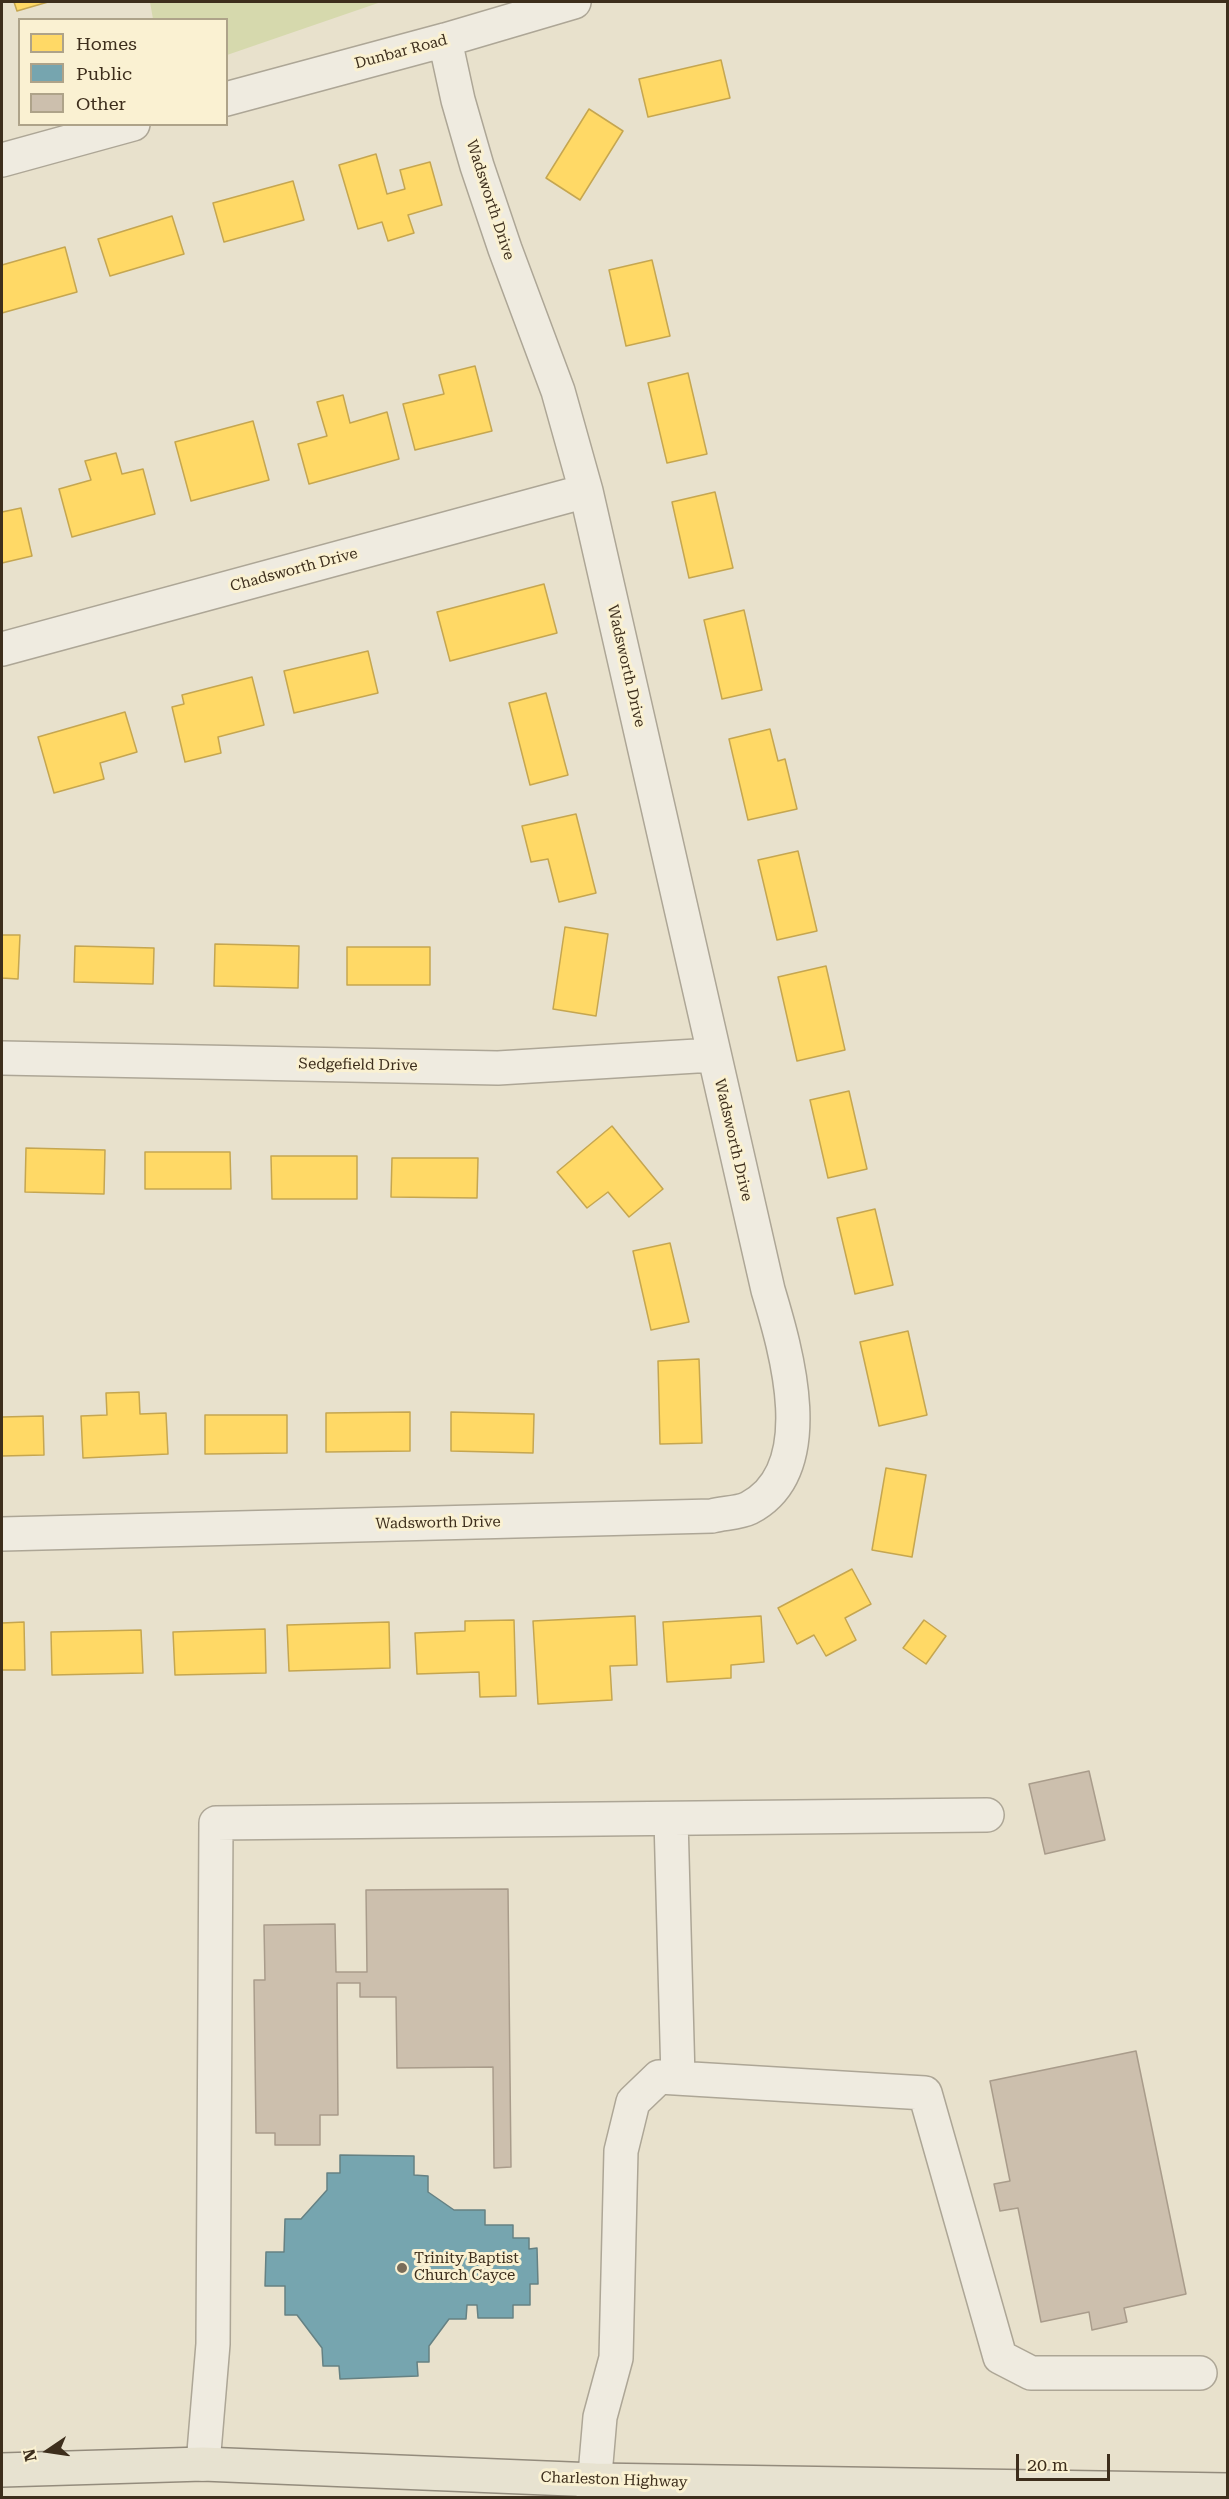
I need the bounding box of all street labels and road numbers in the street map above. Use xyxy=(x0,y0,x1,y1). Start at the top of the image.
street label: Dunbar Road xyxy=(353,31,449,73)
street label: Wadsworth Drive xyxy=(462,138,518,262)
street label: Chadsworth Drive xyxy=(228,544,360,596)
street label: Wadsworth Drive xyxy=(603,603,649,729)
street label: Sedgefield Drive xyxy=(298,1055,418,1075)
street label: Wadsworth Drive xyxy=(710,1077,756,1203)
street label: Wadsworth Drive xyxy=(375,1513,501,1533)
street label: Charleston Highway xyxy=(540,2468,688,2492)

